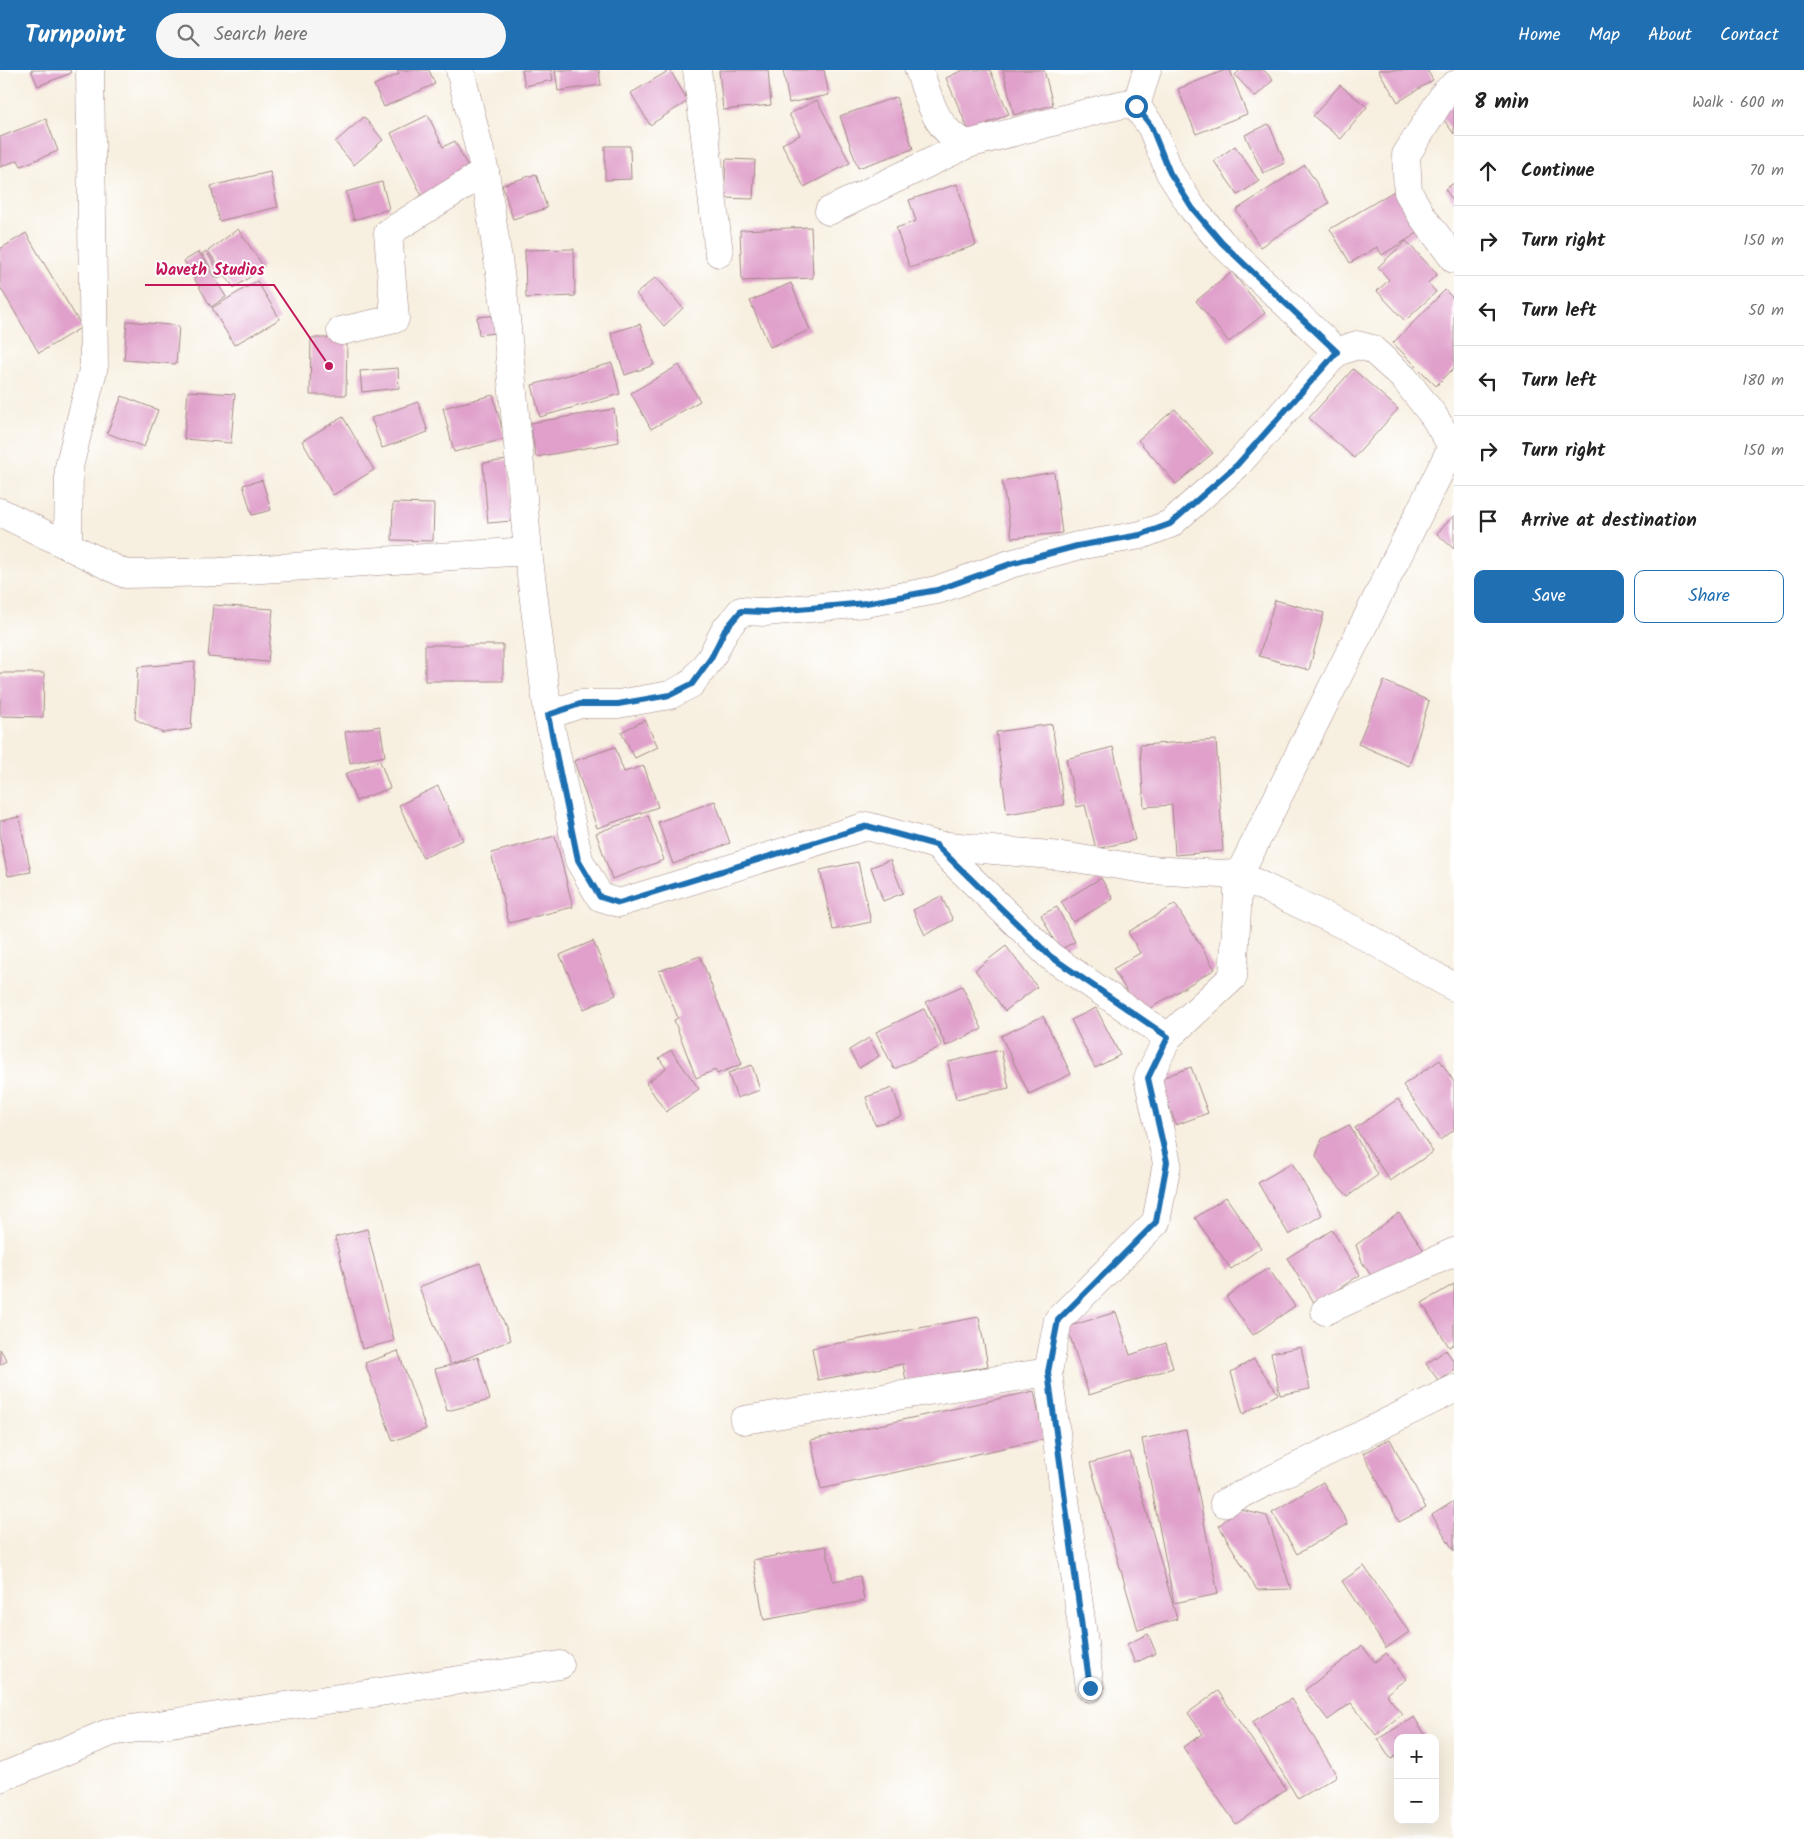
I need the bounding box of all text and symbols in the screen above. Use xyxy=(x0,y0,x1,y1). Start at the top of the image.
search box xyxy=(156,13,506,58)
text: Turnpoint xyxy=(25,16,126,55)
text: Search here xyxy=(214,20,308,50)
icon: search xyxy=(174,21,202,49)
text: Home xyxy=(1518,21,1561,50)
text: Map xyxy=(1589,21,1620,50)
text: About xyxy=(1648,21,1692,50)
text: Contact xyxy=(1720,21,1779,50)
text: 8 min xyxy=(1474,86,1529,119)
text: Walk · 600 m xyxy=(1692,90,1784,115)
route start xyxy=(1125,95,1148,118)
text: Continue xyxy=(1521,156,1594,186)
icon: ahead xyxy=(1474,157,1502,185)
text: 70 m xyxy=(1749,158,1784,183)
text: Turn right xyxy=(1521,226,1606,256)
icon: right xyxy=(1474,227,1502,255)
text: 150 m xyxy=(1743,228,1784,253)
callout: Waveth Studios xyxy=(145,254,274,285)
text: Waveth Studios xyxy=(155,258,265,283)
text: Turn left xyxy=(1521,296,1596,326)
icon: left xyxy=(1474,297,1502,325)
text: 50 m xyxy=(1748,298,1784,323)
text: Turn left xyxy=(1521,366,1596,396)
icon: left xyxy=(1474,367,1502,395)
text: 180 m xyxy=(1742,368,1784,393)
text: Turn right xyxy=(1521,436,1606,466)
icon: right xyxy=(1474,437,1502,465)
text: 150 m xyxy=(1743,438,1784,463)
text: Arrive at destination xyxy=(1521,506,1697,536)
icon: arrive xyxy=(1474,507,1502,535)
button: Save xyxy=(1474,570,1624,623)
button: Share xyxy=(1634,570,1784,623)
route end xyxy=(1079,1677,1102,1700)
map controls xyxy=(1394,1734,1439,1824)
button: + xyxy=(1394,1734,1439,1779)
button: − xyxy=(1394,1779,1439,1824)

